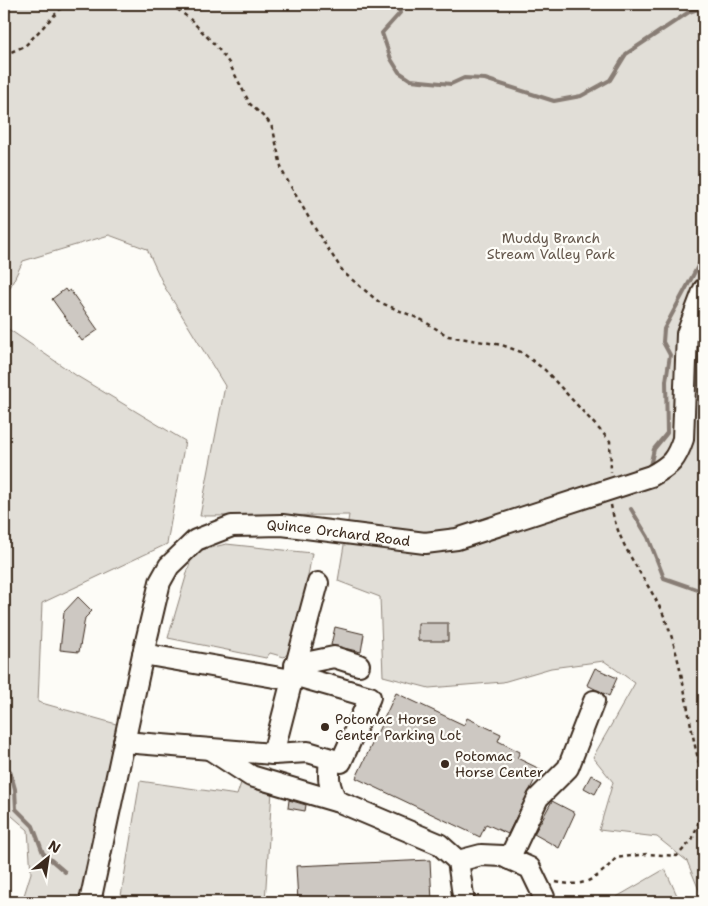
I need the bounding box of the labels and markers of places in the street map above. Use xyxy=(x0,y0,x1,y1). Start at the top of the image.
place label: Potomac Horse Center Parking Lot xyxy=(335,710,461,744)
marker: Potomac Horse Center Parking Lot xyxy=(319,721,331,733)
place label: Potomac Horse Center xyxy=(455,747,544,781)
marker: Potomac Horse Center xyxy=(439,758,451,770)

